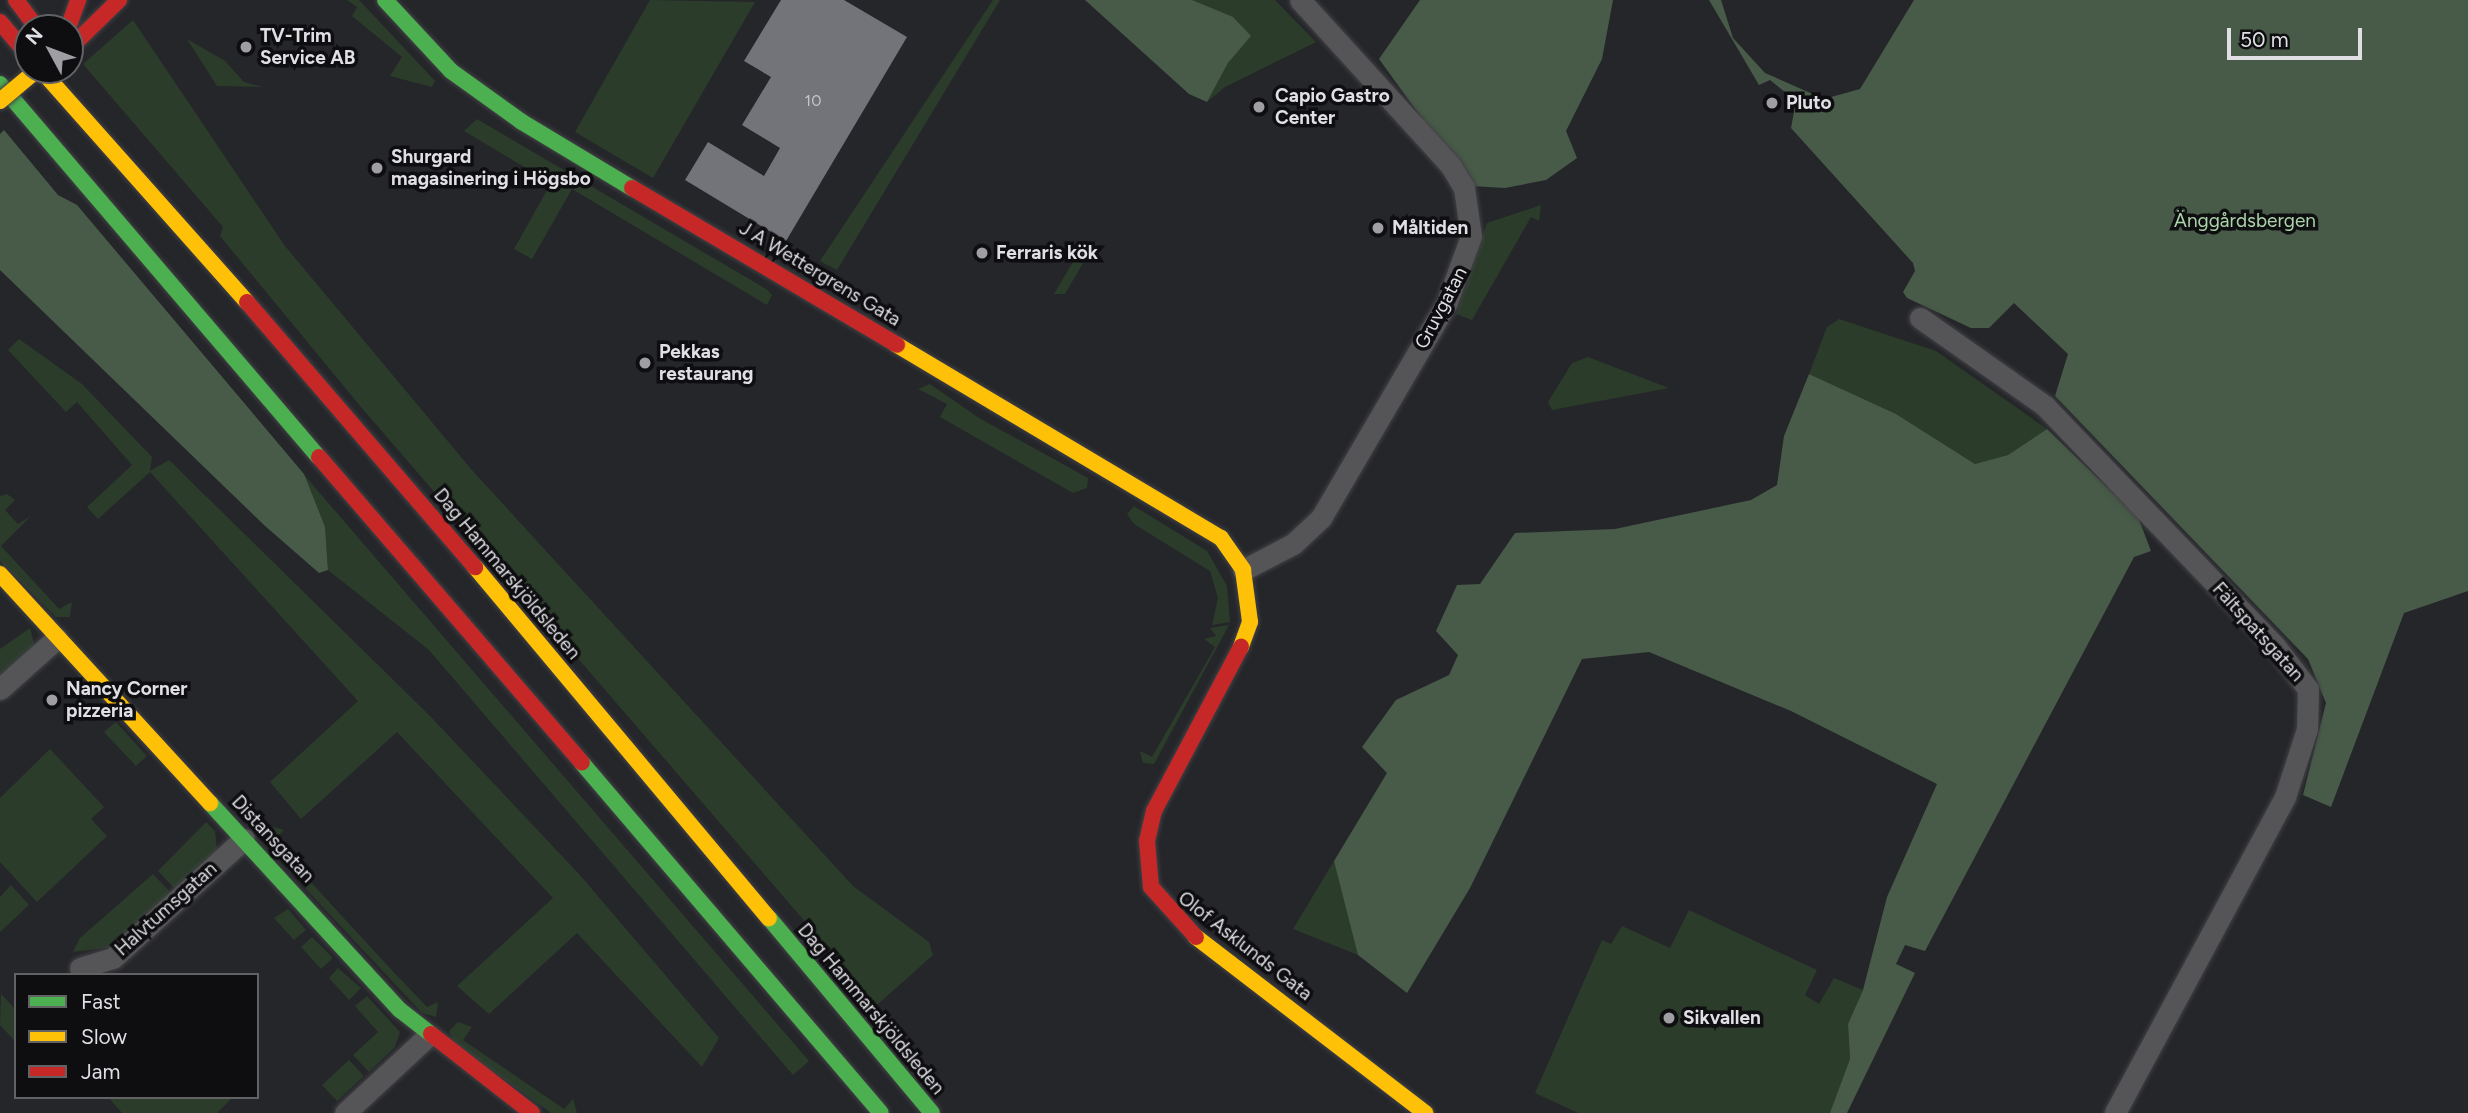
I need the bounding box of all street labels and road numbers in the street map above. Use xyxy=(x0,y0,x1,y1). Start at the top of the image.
street label: J A Wettergrens Gata xyxy=(735,217,905,331)
street label: Gruvgatan xyxy=(1410,263,1472,353)
street label: Dag Hammarskjöldsleden xyxy=(429,484,585,664)
street label: Fältspatsgatan xyxy=(2208,578,2308,686)
street label: Distansgatan xyxy=(227,791,319,887)
street label: Halvtumsgatan xyxy=(110,857,222,961)
street label: Olof Asklunds Gata xyxy=(1174,887,1316,1005)
street label: Dag Hammarskjöldsleden xyxy=(793,919,949,1099)

